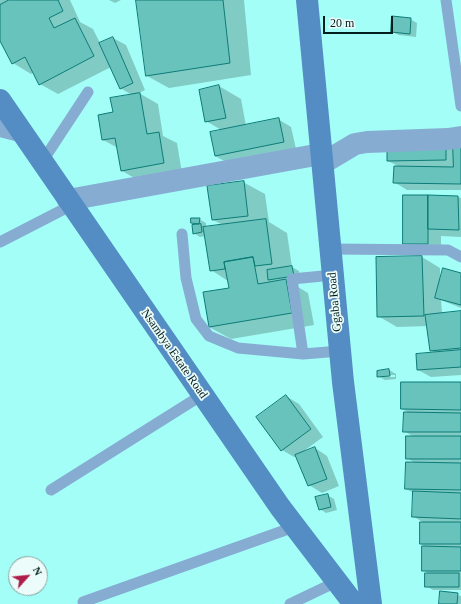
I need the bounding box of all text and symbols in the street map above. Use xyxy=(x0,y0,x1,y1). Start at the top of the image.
scale bar xyxy=(325,8,395,34)
text: 20 m xyxy=(330,16,354,30)
street label: Ggaba Road xyxy=(325,272,345,332)
street label: Nsambya Estate Road xyxy=(138,306,210,402)
north arrow xyxy=(8,556,48,596)
text: N xyxy=(31,565,45,577)

